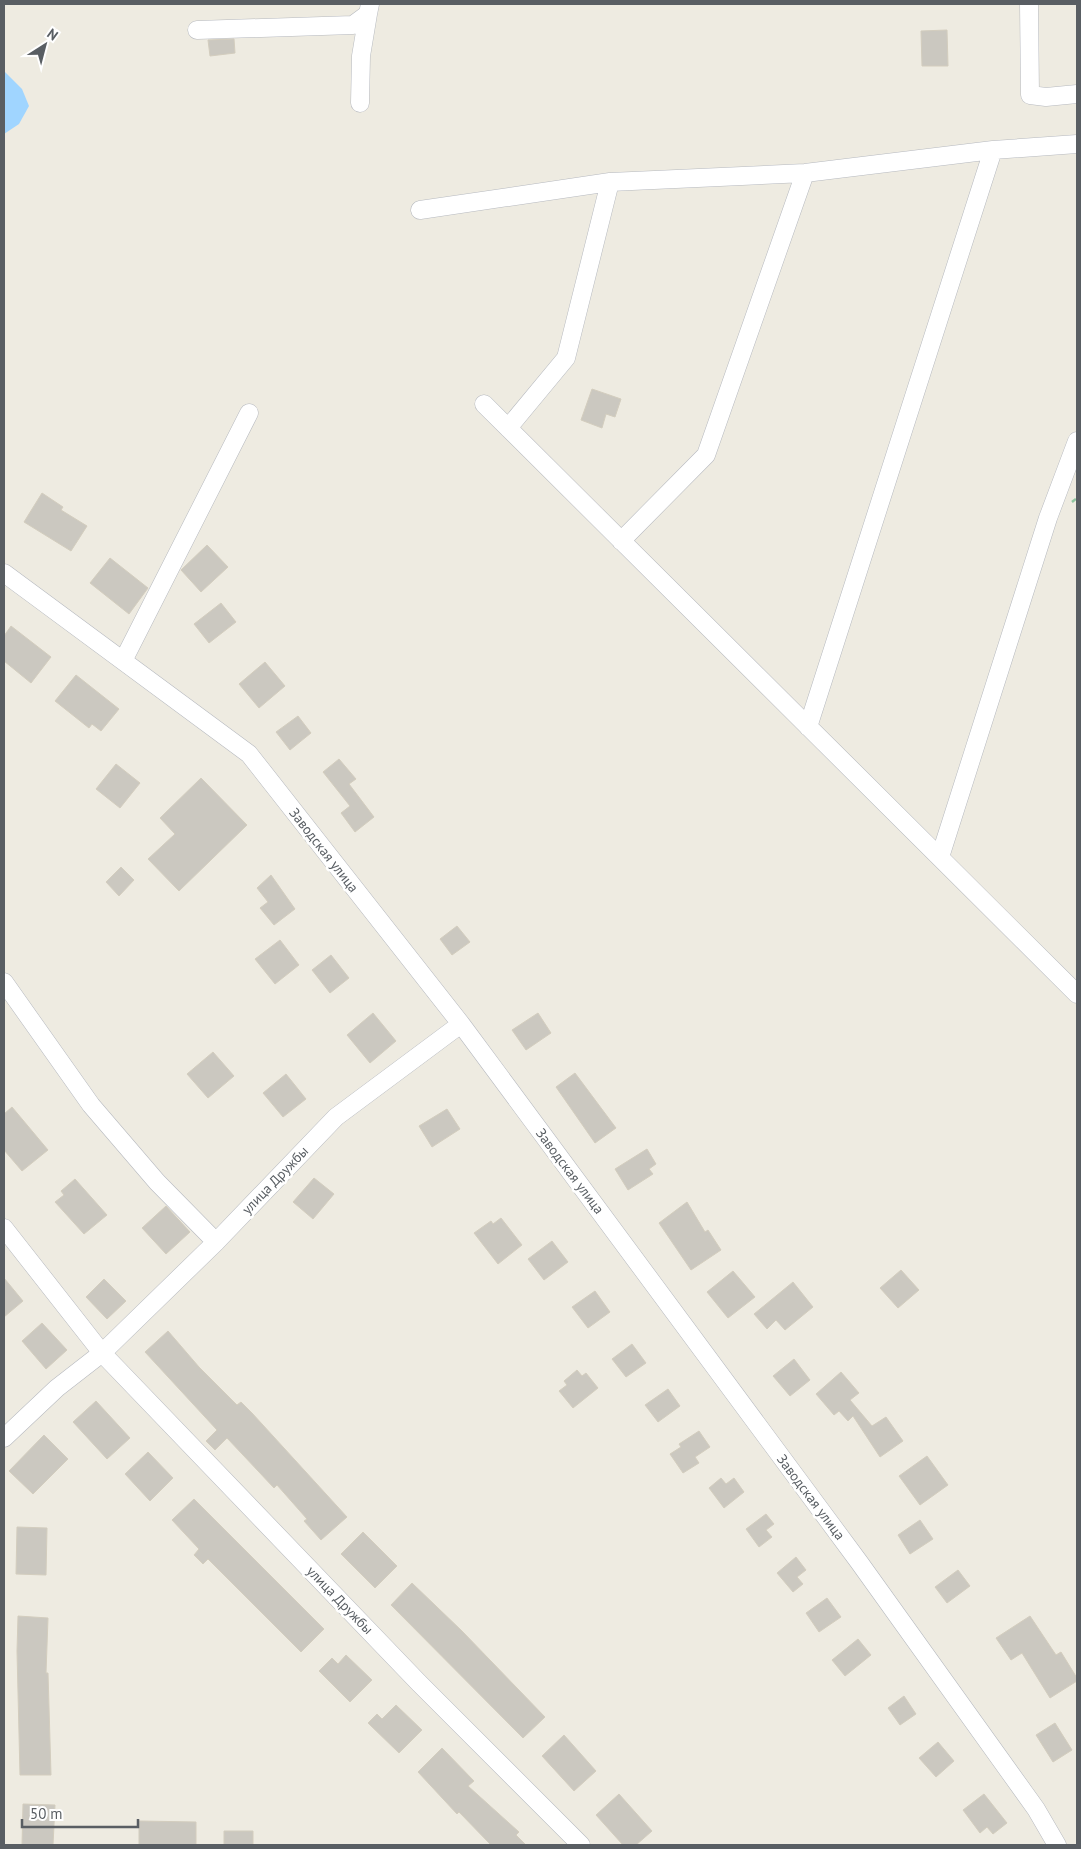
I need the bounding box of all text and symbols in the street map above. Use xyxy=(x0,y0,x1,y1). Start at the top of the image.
north arrow xyxy=(20,20,70,70)
text: N xyxy=(44,24,62,44)
street label: Заводская улица xyxy=(285,804,363,896)
street label: Заводская улица xyxy=(532,1125,608,1217)
street label: улица Дружбы xyxy=(238,1142,312,1218)
street label: Заводская улица xyxy=(773,1451,849,1543)
street label: улица Дружбы xyxy=(303,1562,377,1638)
scale bar xyxy=(22,1796,139,1828)
text: 50 m xyxy=(30,1804,63,1823)

